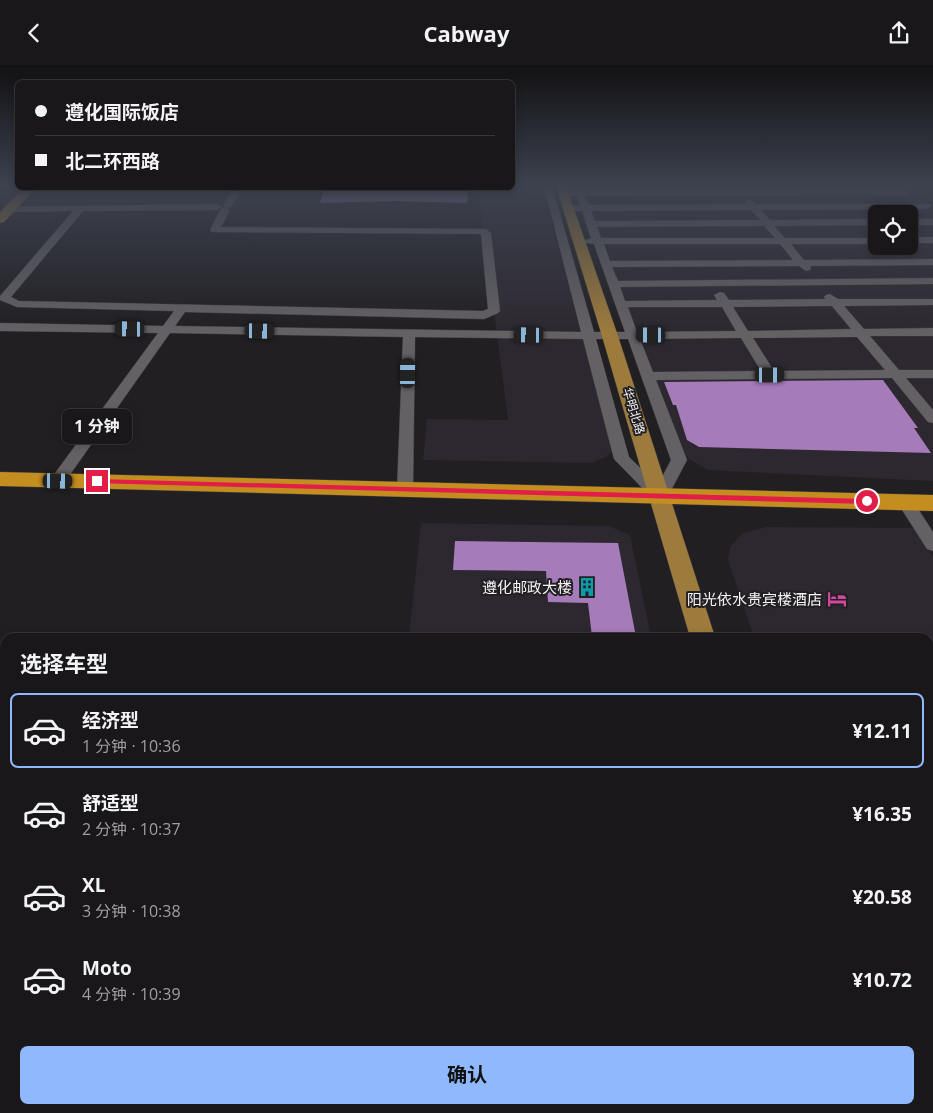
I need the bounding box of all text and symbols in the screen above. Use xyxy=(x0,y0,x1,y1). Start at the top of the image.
text: Cabway xyxy=(424,18,509,48)
icon: back xyxy=(20,19,48,47)
icon: share xyxy=(885,19,913,47)
text: 遵化国际饭店 xyxy=(65,99,179,125)
text: 北二环西路 xyxy=(65,148,160,174)
map controls xyxy=(868,205,918,255)
button: locate xyxy=(868,205,918,255)
car xyxy=(114,321,145,337)
car xyxy=(244,323,275,339)
car xyxy=(513,327,544,343)
car xyxy=(636,328,666,343)
car xyxy=(400,358,415,388)
car xyxy=(755,368,785,383)
street label: 华明北路 xyxy=(619,386,649,436)
callout: 1 分钟 xyxy=(62,409,132,443)
text: 1 分钟 xyxy=(74,415,120,437)
route end xyxy=(86,470,108,492)
car xyxy=(42,473,73,489)
route start xyxy=(856,490,878,512)
building icon: 遵化邮政大楼 xyxy=(576,576,598,598)
place label: 遵化邮政大楼 xyxy=(482,577,572,597)
hotel icon: 阳光依水贵宾楼酒店 xyxy=(826,588,848,610)
place label: 阳光依水贵宾楼酒店 xyxy=(687,589,822,609)
text: 选择车型 xyxy=(20,648,108,678)
text: 经济型 xyxy=(82,707,139,733)
icon: car xyxy=(22,708,67,753)
text: ¥12.11 xyxy=(852,718,912,744)
text: 1 分钟 · 10:36 xyxy=(82,735,181,757)
text: 舒适型 xyxy=(82,790,139,816)
icon: car xyxy=(22,791,67,836)
text: ¥16.35 xyxy=(852,801,912,827)
text: 2 分钟 · 10:37 xyxy=(82,818,181,840)
text: XL xyxy=(82,872,105,898)
icon: car xyxy=(22,874,67,919)
text: ¥20.58 xyxy=(852,884,912,910)
text: 3 分钟 · 10:38 xyxy=(82,900,181,922)
text: Moto xyxy=(82,955,132,981)
icon: car xyxy=(22,957,67,1002)
text: ¥10.72 xyxy=(852,967,912,993)
text: 4 分钟 · 10:39 xyxy=(82,983,181,1005)
button: 确认 xyxy=(20,1046,914,1104)

